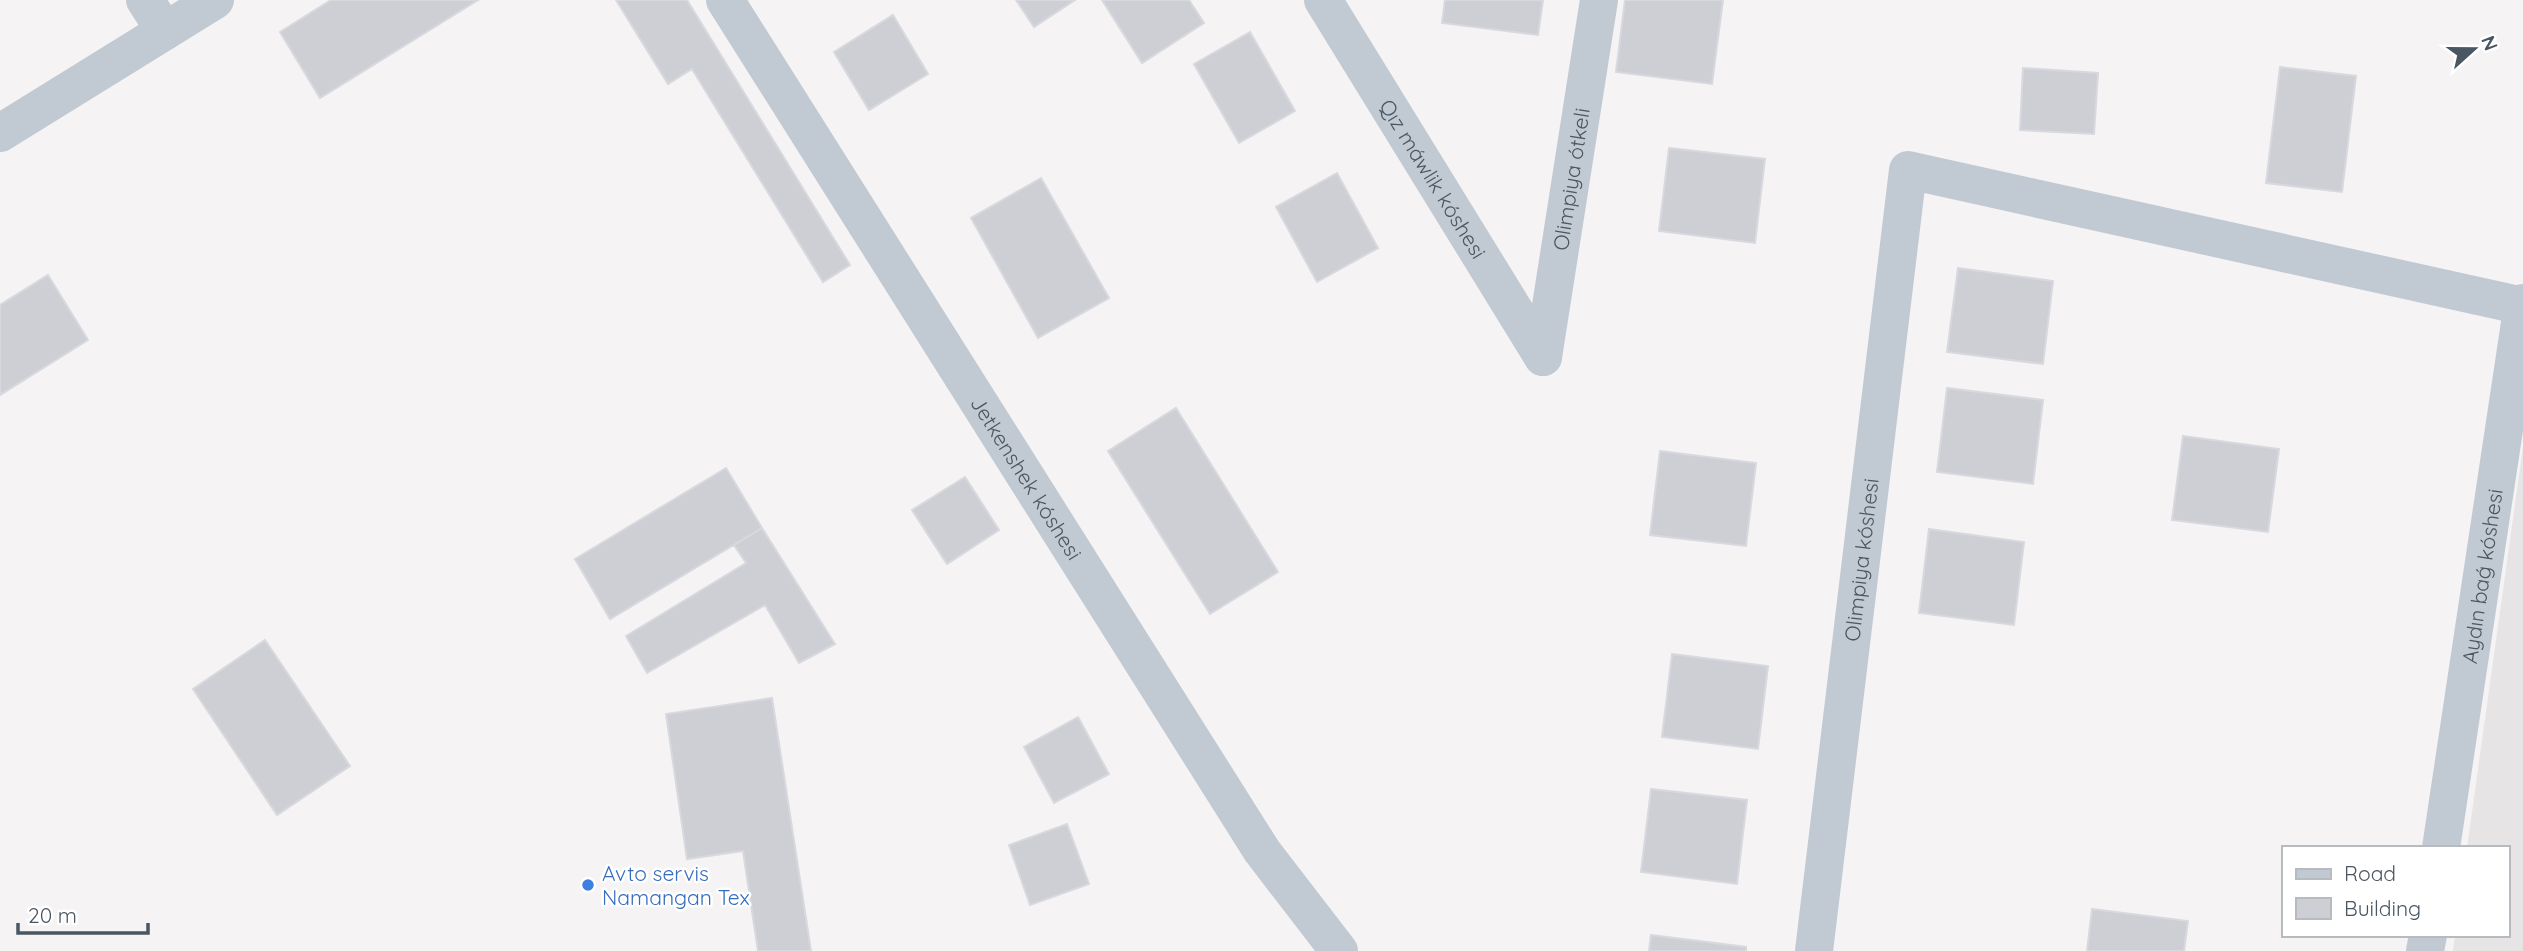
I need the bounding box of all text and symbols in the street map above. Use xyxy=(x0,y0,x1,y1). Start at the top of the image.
north arrow xyxy=(2439,14,2509,84)
text: N xyxy=(2476,32,2504,54)
street label: Qız máwlik kóshesi xyxy=(1374,94,1492,263)
street label: Olimpiya ótkeli xyxy=(1547,106,1595,252)
street label: Jetkenshek kóshesi xyxy=(965,391,1088,564)
street label: Olimpiya kóshesi xyxy=(1838,477,1884,643)
street label: Aydın baǵ kóshesi xyxy=(2456,487,2508,665)
legend xyxy=(2282,846,2509,937)
place label: Avto servis Namangan Tex xyxy=(602,860,750,910)
text: Road xyxy=(2344,860,2396,886)
marker: Avto servis Namangan Tex xyxy=(580,877,596,893)
scale bar xyxy=(18,892,147,936)
text: Building xyxy=(2344,895,2421,921)
text: 20 m xyxy=(28,902,77,928)

